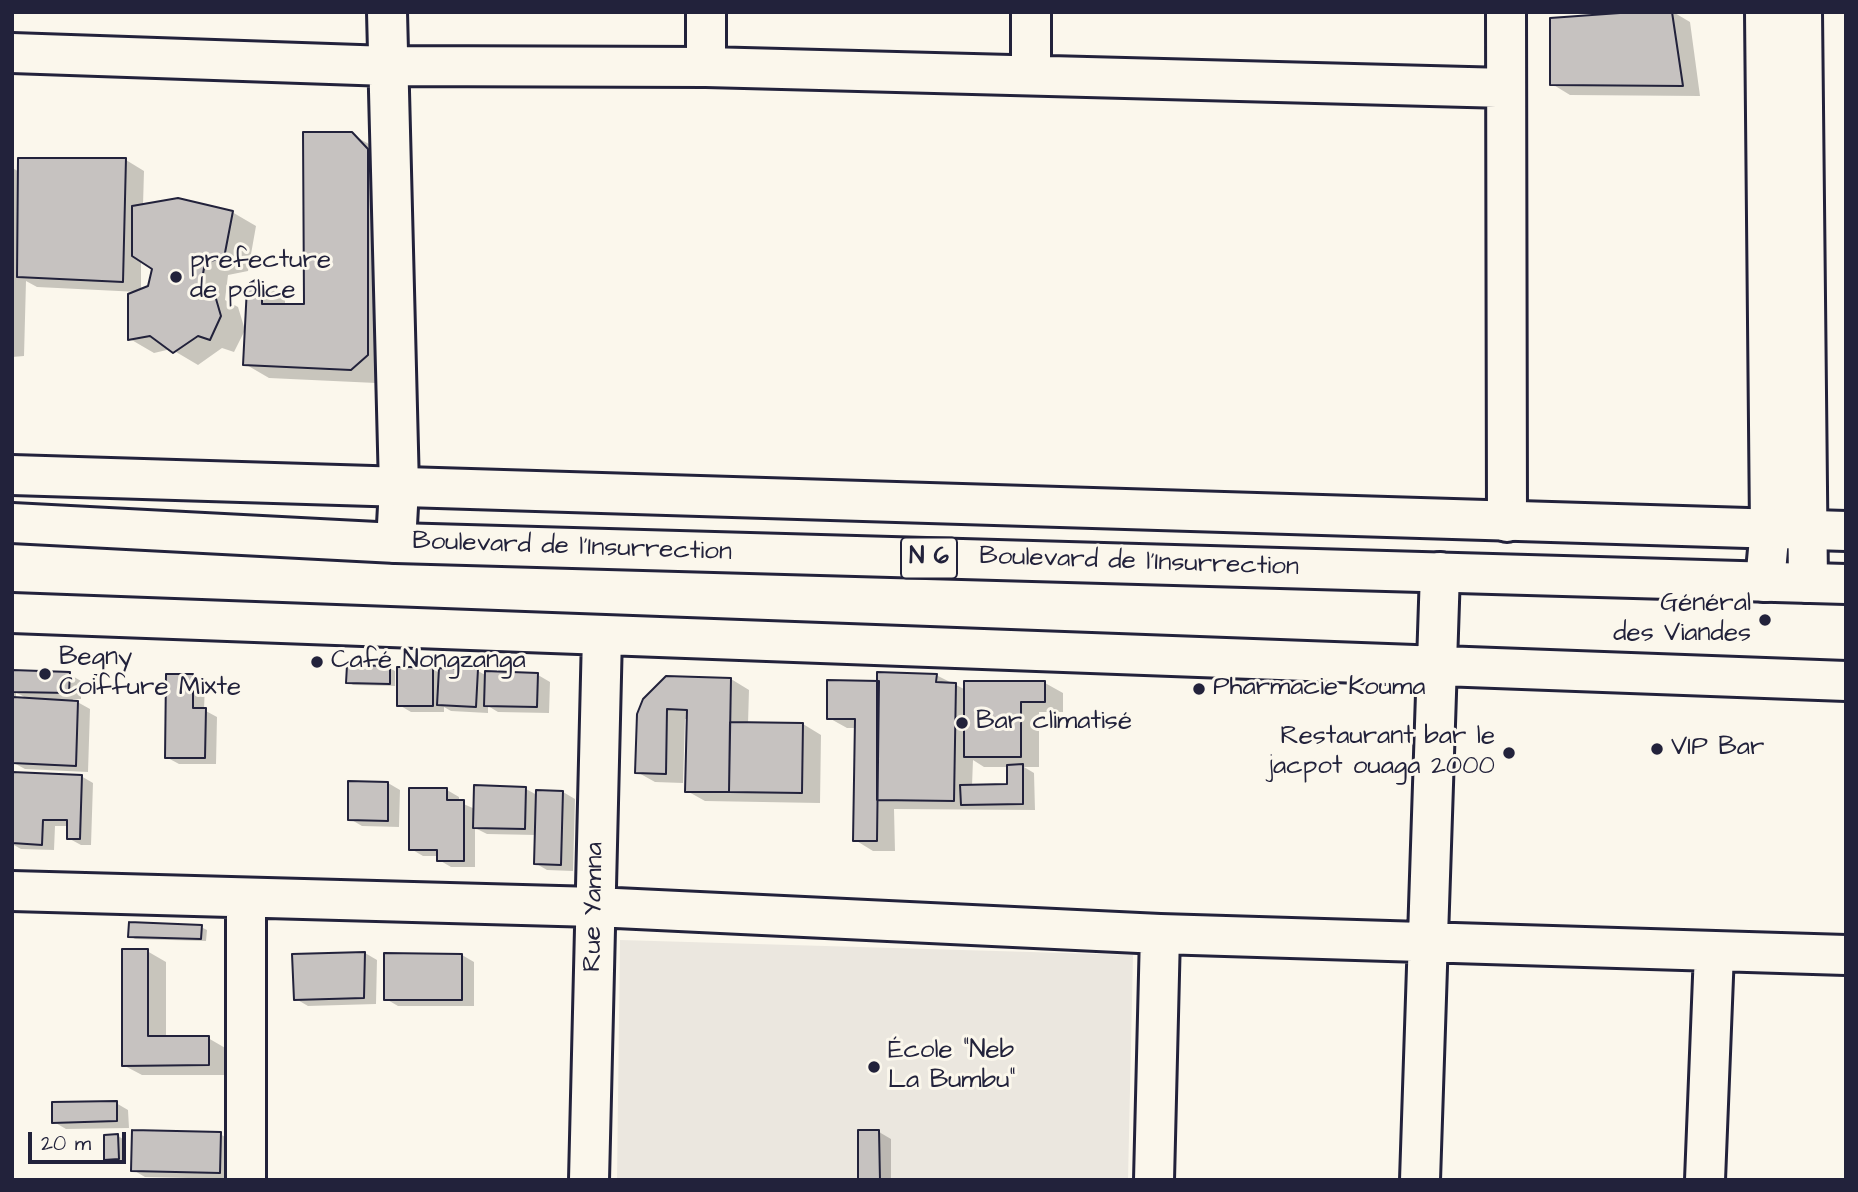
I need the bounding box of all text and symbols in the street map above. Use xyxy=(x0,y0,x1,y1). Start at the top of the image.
place label: prefecture de police xyxy=(190,246,331,308)
marker: prefecture de police xyxy=(168,269,184,285)
street label: Boulevard de l'Insurrection xyxy=(412,527,732,569)
road number: N 6 xyxy=(901,538,957,578)
street label: Boulevard de l'Insurrection xyxy=(979,542,1299,584)
place label: Général des Viandes xyxy=(1613,589,1751,650)
marker: Général des Viandes xyxy=(1757,612,1773,628)
place label: Begny Coiffure Mixte xyxy=(59,643,241,704)
place label: Café Nongzanga xyxy=(331,646,526,678)
marker: Café Nongzanga xyxy=(309,654,325,670)
marker: Begny Coiffure Mixte xyxy=(37,666,53,682)
place label: Pharmacie Kouma xyxy=(1213,673,1425,705)
marker: Pharmacie Kouma xyxy=(1191,681,1207,697)
place label: Bar climatisé xyxy=(976,707,1132,739)
marker: Bar climatisé xyxy=(954,715,970,731)
place label: Restaurant bar le jacpot ouaga 2000 xyxy=(1268,722,1495,784)
place label: VIP Bar xyxy=(1671,733,1764,765)
marker: VIP Bar xyxy=(1649,741,1665,757)
marker: Restaurant bar le jacpot ouaga 2000 xyxy=(1501,745,1517,761)
street label: Rue Yamna xyxy=(578,842,612,972)
place label: École "Neb La Bumbu" xyxy=(888,1036,1016,1098)
marker: École "Neb La Bumbu" xyxy=(866,1059,882,1075)
scale bar xyxy=(32,1118,130,1162)
text: 20 m xyxy=(41,1129,91,1158)

